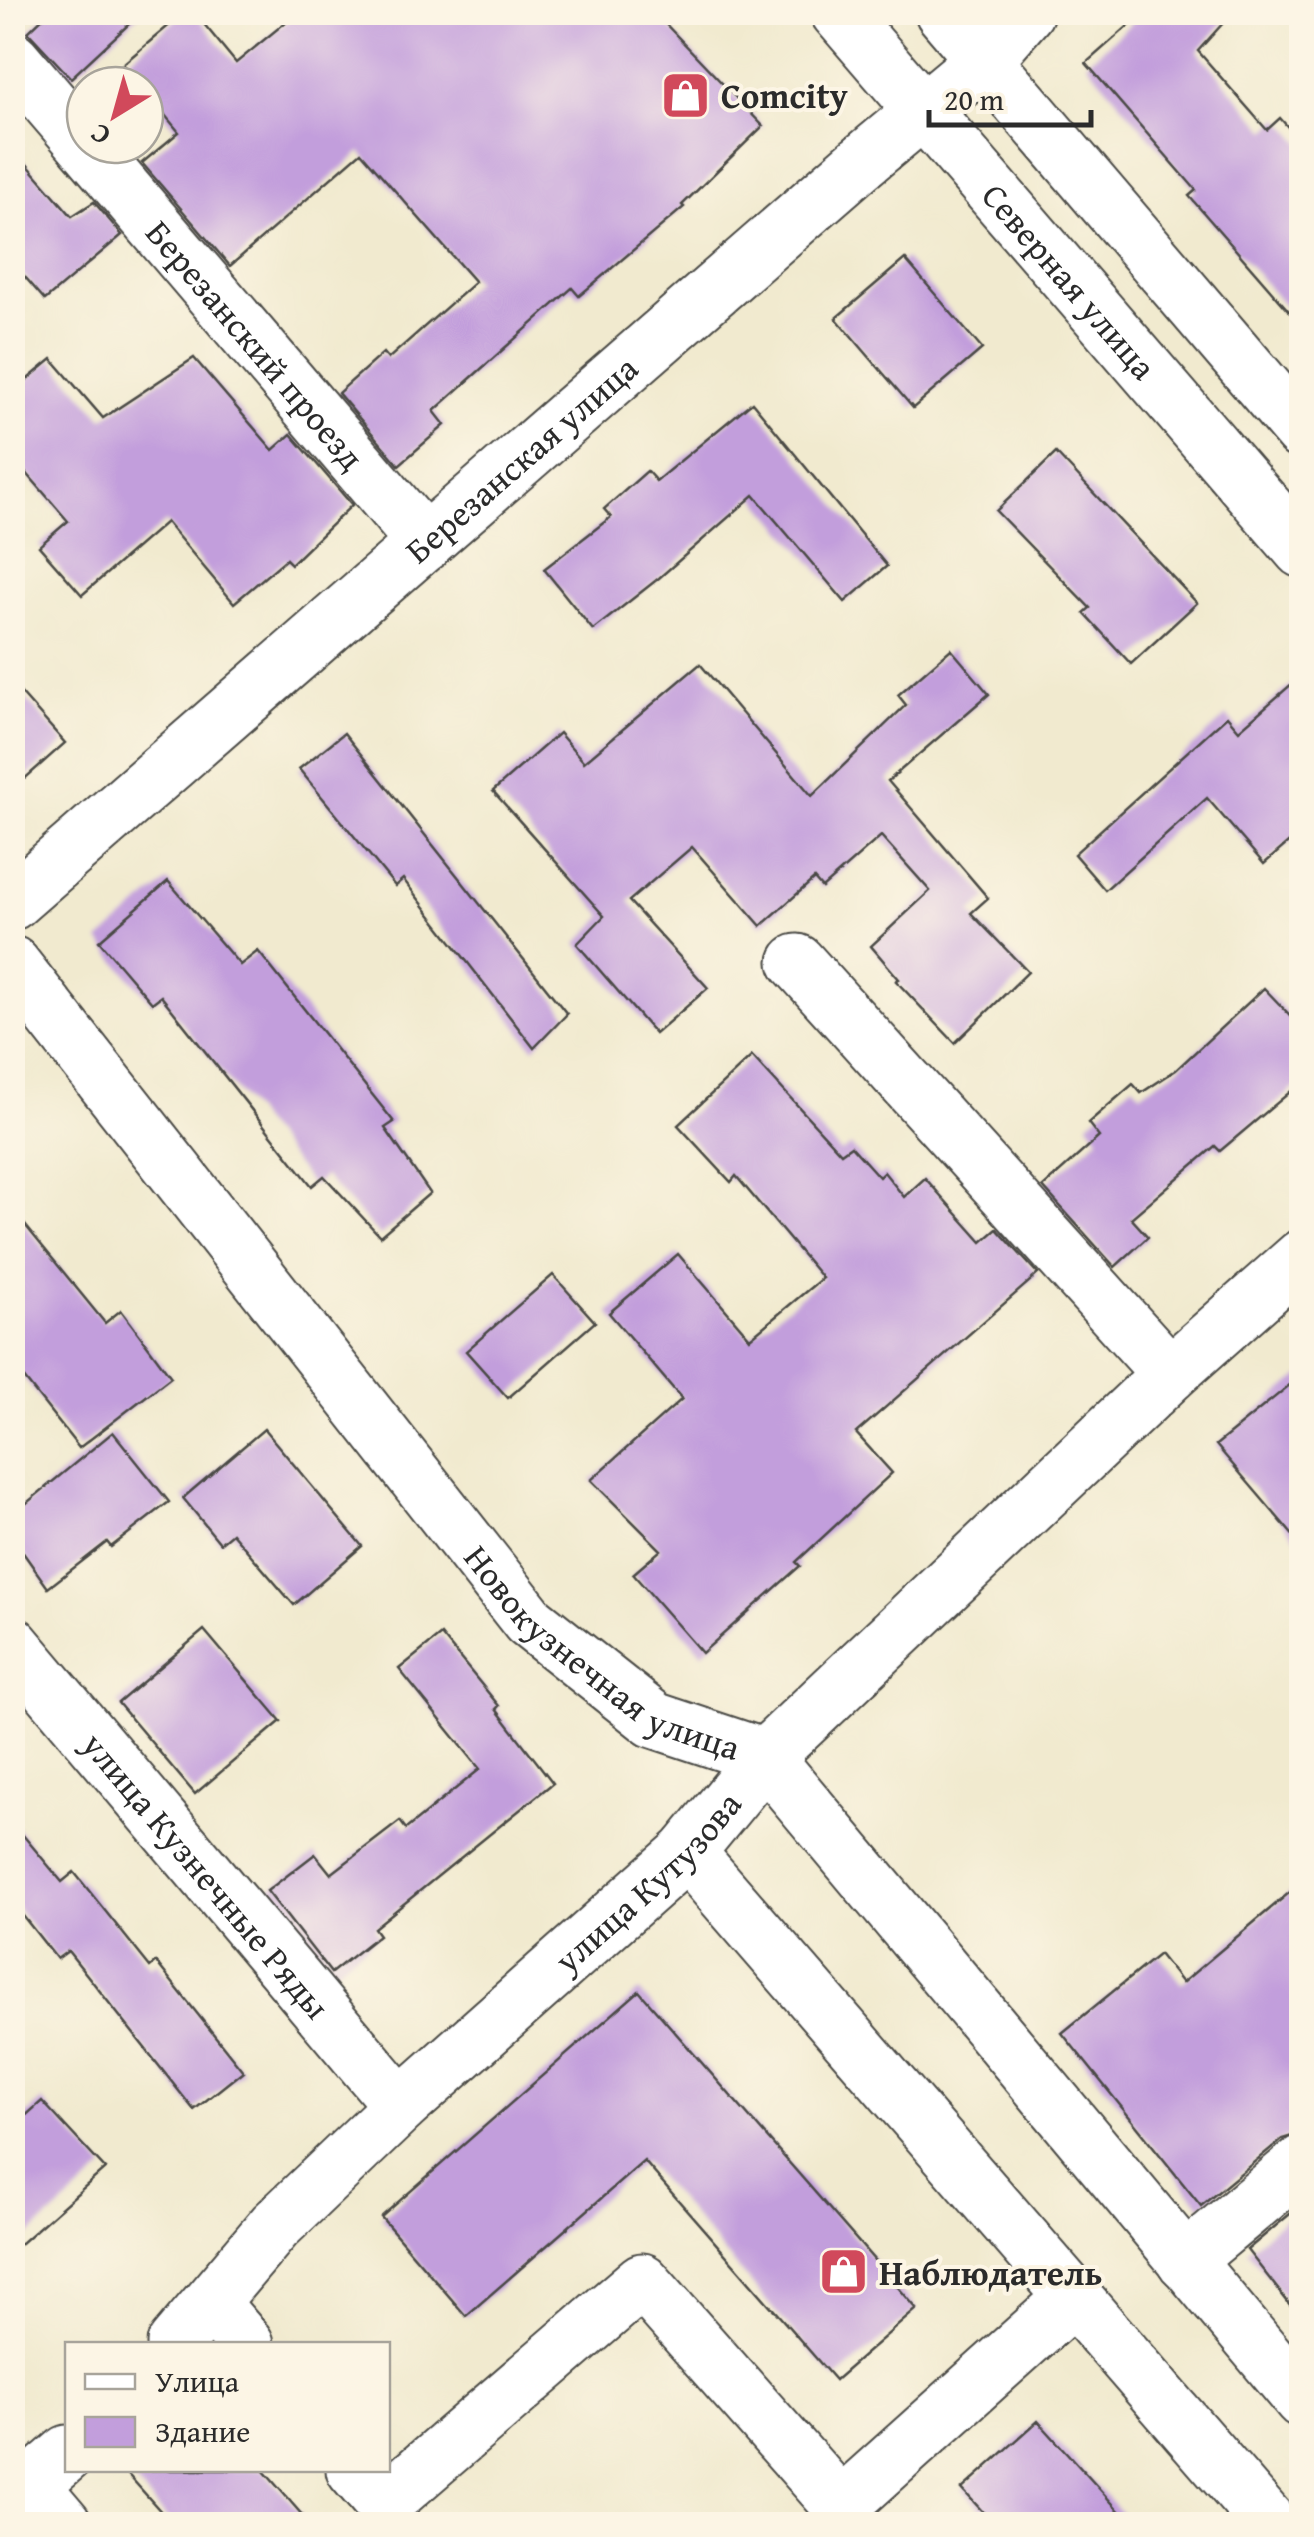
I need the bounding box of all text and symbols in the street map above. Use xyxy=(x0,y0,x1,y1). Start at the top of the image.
north arrow xyxy=(65,65,165,165)
scale bar xyxy=(929,65,1092,127)
shop icon: Comcity xyxy=(660,69,712,121)
place label: Comcity xyxy=(721,70,848,121)
text: 20 m xyxy=(944,77,1004,121)
text: С xyxy=(81,114,118,157)
street label: Северная улица xyxy=(971,171,1169,390)
street label: Березанский проезд xyxy=(135,208,377,481)
street label: Березанская улица xyxy=(393,343,649,575)
street label: Новокузнечная улица xyxy=(453,1534,747,1773)
street label: улица Кузнечные Ряды xyxy=(70,1720,342,2030)
street label: улица Кутузова xyxy=(542,1780,753,1985)
shop icon: Наблюдатель xyxy=(818,2246,870,2298)
place label: Наблюдатель xyxy=(879,2247,1102,2298)
legend xyxy=(65,2342,390,2472)
text: Улица xyxy=(155,2359,240,2403)
text: Здание xyxy=(155,2409,250,2453)

